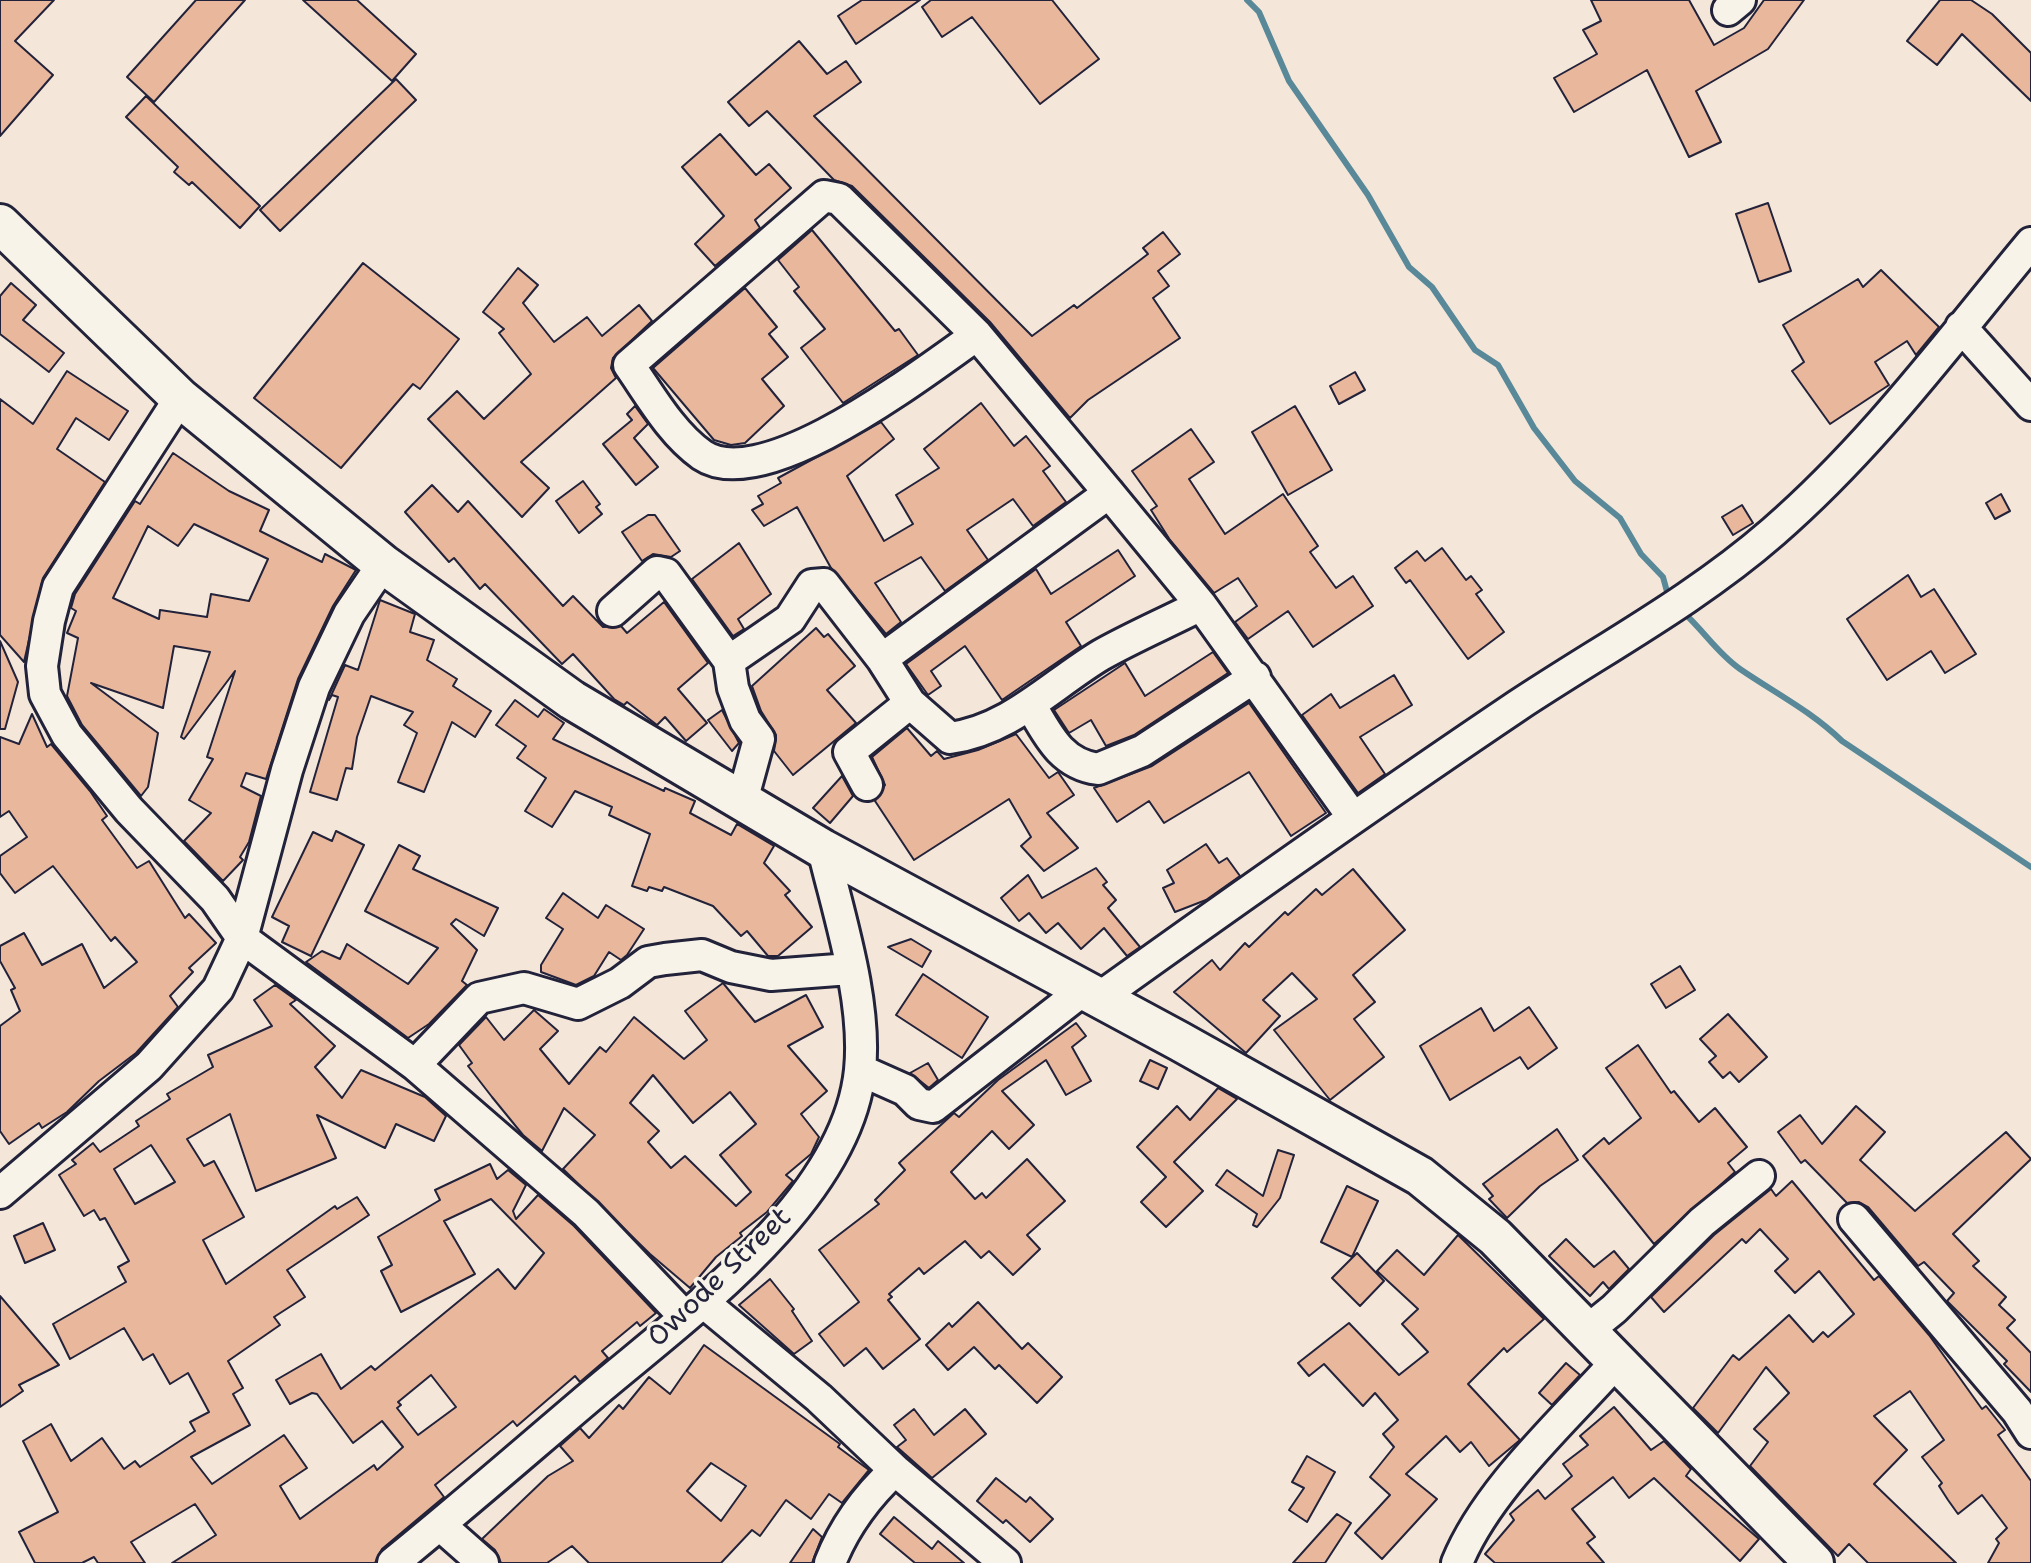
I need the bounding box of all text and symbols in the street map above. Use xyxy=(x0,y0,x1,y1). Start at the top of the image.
street label: Owode Street xyxy=(641,1201,799,1355)

